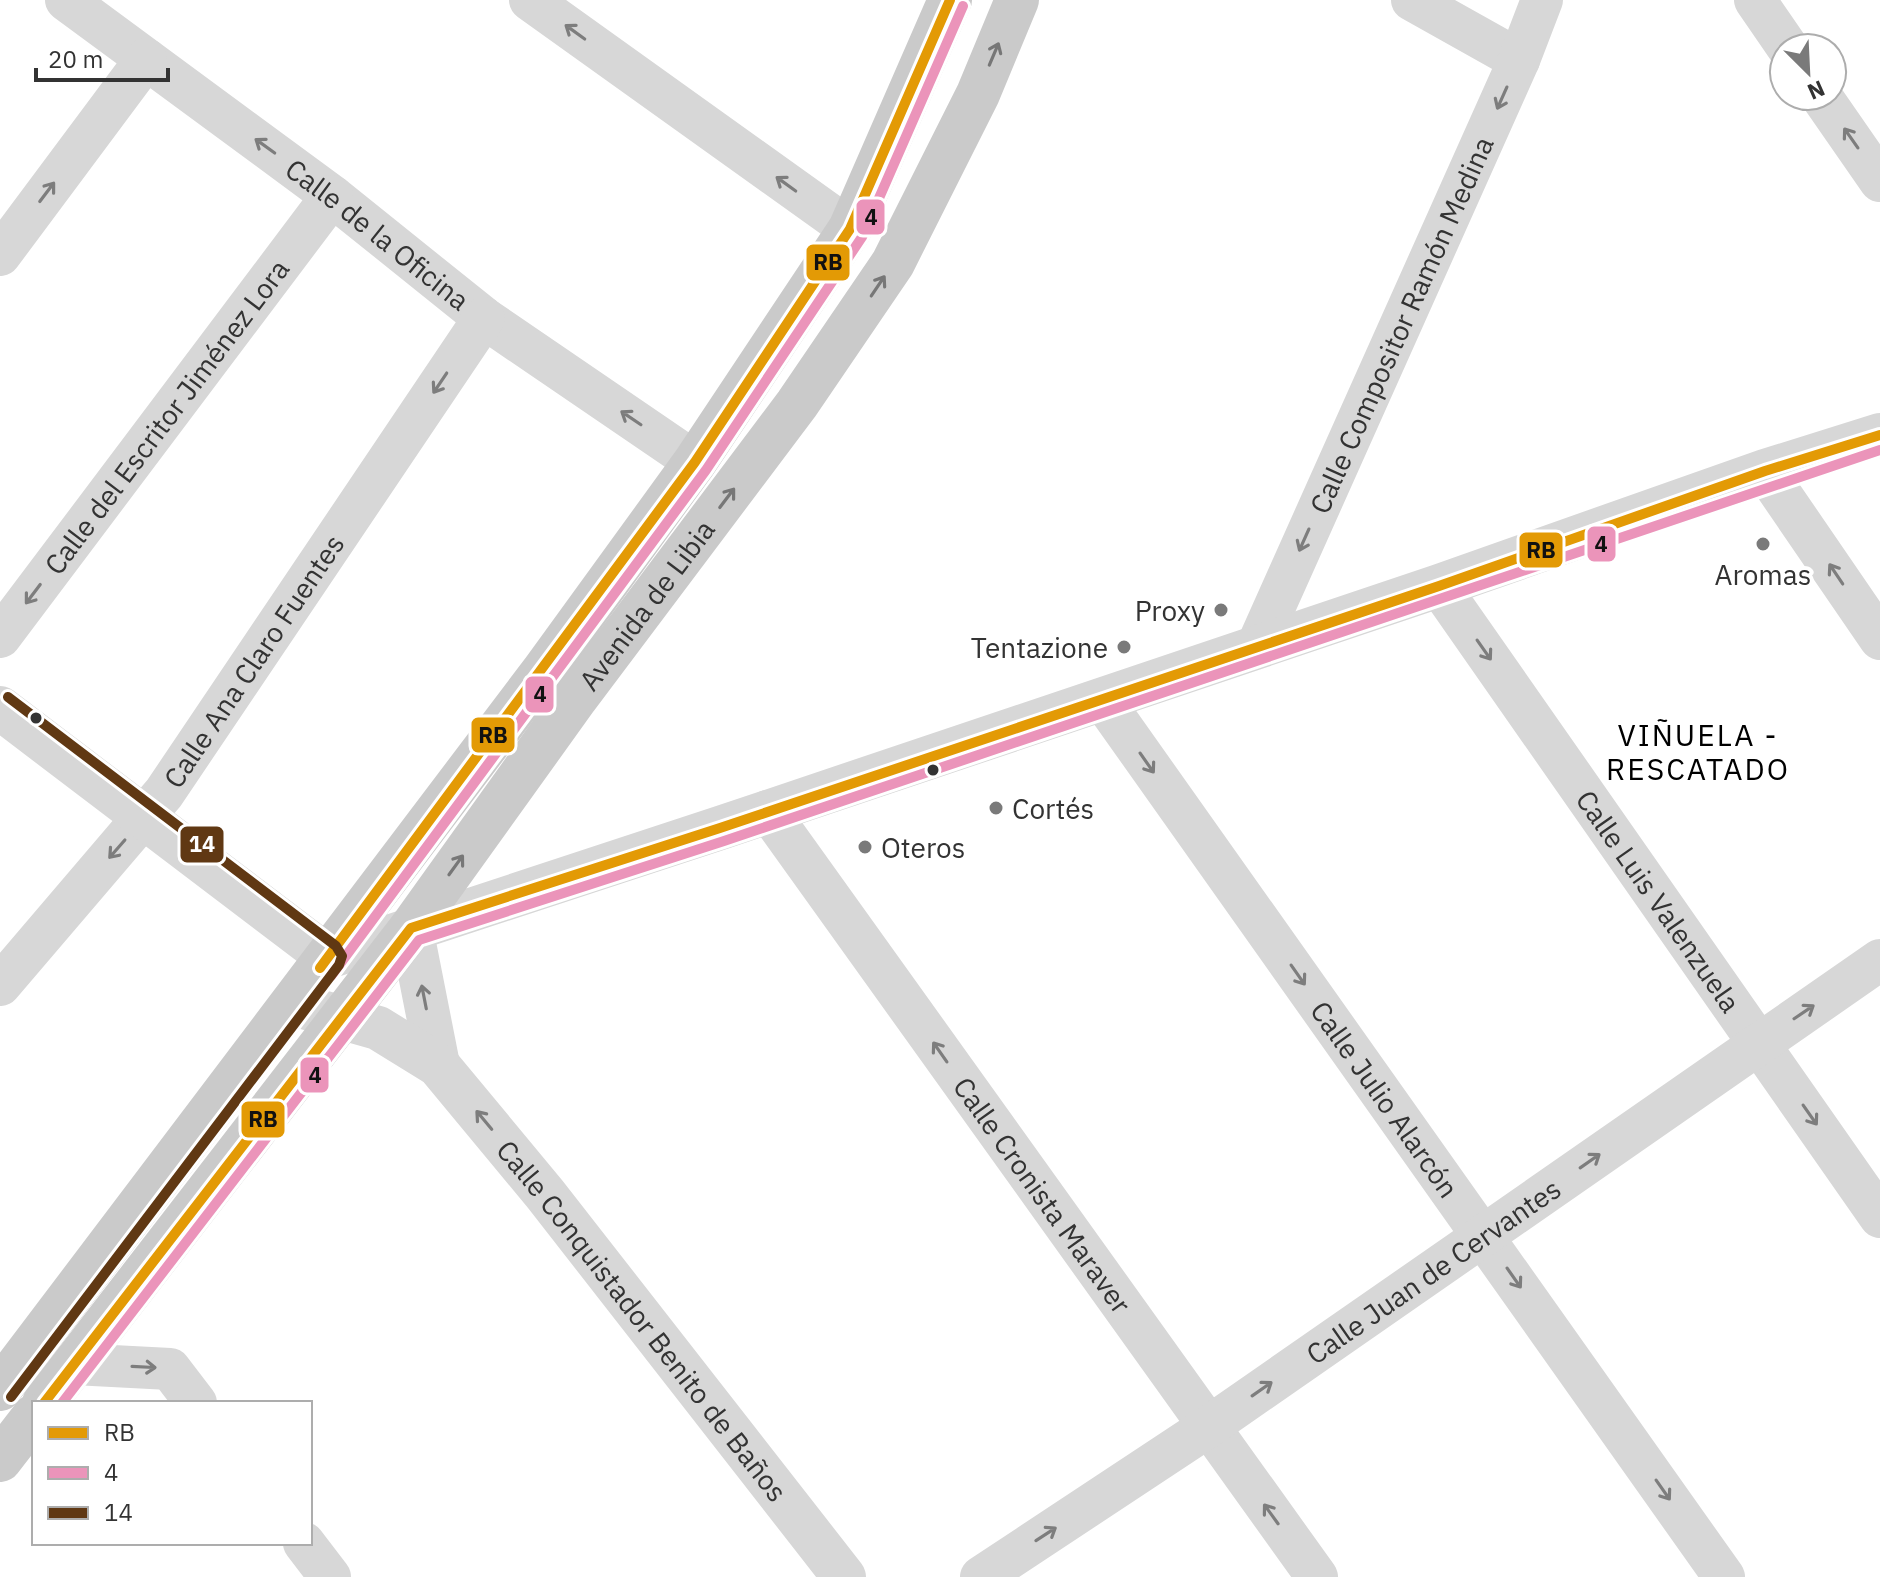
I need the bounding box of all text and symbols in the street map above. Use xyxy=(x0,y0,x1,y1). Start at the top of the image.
one-way arrow xyxy=(565,24,586,41)
scale bar xyxy=(36,32,168,82)
north arrow xyxy=(1768,32,1848,112)
one-way arrow xyxy=(988,42,1003,67)
text: 20 m xyxy=(48,43,103,75)
text: N xyxy=(1803,74,1830,107)
one-way arrow xyxy=(1494,86,1509,110)
one-way arrow xyxy=(1843,128,1859,150)
street label: Calle Compositor Ramón Medina xyxy=(1300,130,1501,519)
one-way arrow xyxy=(255,138,276,155)
street label: Calle de la Oficina xyxy=(279,150,478,318)
one-way arrow xyxy=(776,175,798,192)
one-way arrow xyxy=(38,182,55,204)
line badge: 4 xyxy=(855,198,886,236)
text: 4 xyxy=(864,202,878,231)
line badge: RB xyxy=(805,243,851,282)
text: RB xyxy=(813,247,843,276)
street label: Calle del Escritor Jiménez Lora xyxy=(35,251,297,582)
one-way arrow xyxy=(869,275,886,297)
one-way arrow xyxy=(432,371,448,393)
one-way arrow xyxy=(620,410,642,426)
one-way arrow xyxy=(718,487,735,509)
street label: Avenida de Libia xyxy=(570,512,722,698)
line badge: 4 xyxy=(1586,525,1617,563)
street label: Calle Ana Claro Fuentes xyxy=(154,527,352,795)
one-way arrow xyxy=(1296,527,1311,552)
text: 4 xyxy=(1594,529,1608,558)
line badge: RB xyxy=(1518,531,1564,569)
text: RB xyxy=(1526,535,1556,564)
marker: Aromas xyxy=(1754,535,1772,553)
place label: Aromas xyxy=(1715,556,1811,593)
one-way arrow xyxy=(1828,564,1844,586)
one-way arrow xyxy=(24,582,41,604)
place label: Proxy xyxy=(1135,592,1205,629)
marker: Proxy xyxy=(1212,601,1230,619)
place label: Tentazione xyxy=(971,629,1108,666)
marker: Tentazione xyxy=(1115,638,1133,656)
one-way arrow xyxy=(1476,639,1492,661)
line badge: 4 xyxy=(524,675,555,714)
text: 4 xyxy=(533,679,547,708)
unlabelled marker xyxy=(28,710,44,726)
district label: VIÑUELA - RESCATADO xyxy=(1606,715,1790,788)
line badge: RB xyxy=(470,716,516,754)
text: RB xyxy=(478,720,508,749)
one-way arrow xyxy=(1138,752,1155,773)
unlabelled marker xyxy=(925,762,941,778)
street label: Calle Luis Valenzuela xyxy=(1568,782,1750,1019)
place label: Cortés xyxy=(1012,790,1094,827)
marker: Cortés xyxy=(987,799,1005,817)
line badge: 14 xyxy=(179,825,225,864)
text: 14 xyxy=(189,829,215,858)
place label: Oteros xyxy=(881,829,965,866)
marker: Oteros xyxy=(856,838,874,856)
one-way arrow xyxy=(108,839,126,859)
one-way arrow xyxy=(448,854,464,876)
one-way arrow xyxy=(1290,963,1306,985)
one-way arrow xyxy=(416,984,431,1010)
street label: Calle Julio Alarcón xyxy=(1303,993,1468,1204)
one-way arrow xyxy=(1792,1004,1814,1020)
one-way arrow xyxy=(932,1042,949,1063)
line badge: 4 xyxy=(299,1056,330,1094)
text: 4 xyxy=(308,1060,322,1089)
street label: Calle Cronista Maraver xyxy=(946,1069,1140,1320)
line badge: RB xyxy=(240,1100,286,1139)
text: RB xyxy=(248,1104,278,1133)
one-way arrow xyxy=(1802,1104,1818,1126)
one-way arrow xyxy=(475,1110,493,1131)
street label: Calle Conquistador Benito de Baños xyxy=(489,1132,796,1509)
one-way arrow xyxy=(1579,1153,1601,1169)
street label: Calle Juan de Cervantes xyxy=(1298,1169,1567,1372)
one-way arrow xyxy=(1506,1266,1522,1288)
one-way arrow xyxy=(130,1360,157,1375)
one-way arrow xyxy=(1250,1381,1272,1397)
legend xyxy=(32,1401,312,1545)
text: RB xyxy=(104,1416,135,1448)
text: 4 xyxy=(104,1456,118,1488)
one-way arrow xyxy=(1655,1479,1671,1501)
text: 14 xyxy=(104,1496,133,1528)
one-way arrow xyxy=(1262,1504,1279,1525)
one-way arrow xyxy=(1034,1526,1057,1542)

